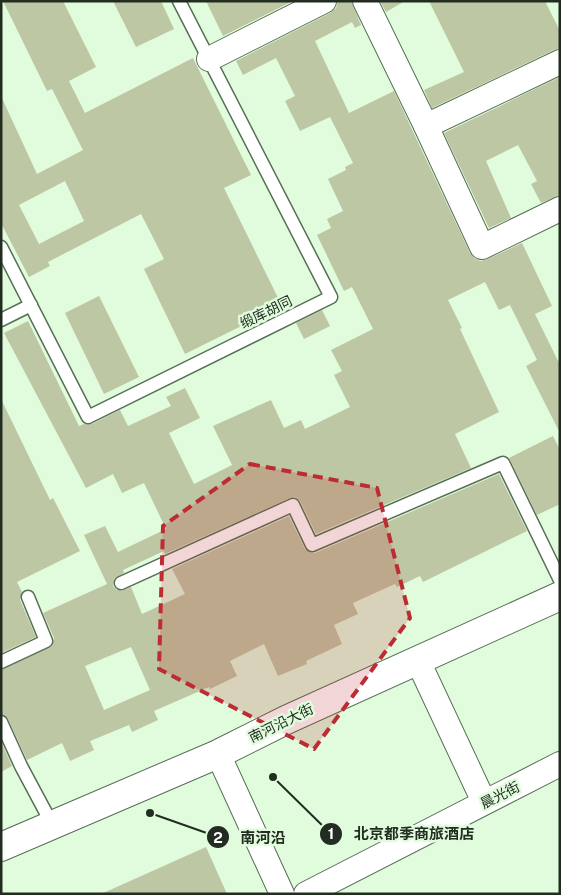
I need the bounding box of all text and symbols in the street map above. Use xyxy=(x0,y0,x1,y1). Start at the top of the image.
street label: 缎库胡同 xyxy=(237,293,295,331)
street label: 南河沿大街 xyxy=(246,700,316,746)
street label: 晨光街 xyxy=(478,778,522,812)
callout: 北京都季商旅酒店 xyxy=(319,819,484,849)
callout: 南河沿 xyxy=(205,822,295,852)
text: 1 xyxy=(328,825,334,842)
text: 北京都季商旅酒店 xyxy=(354,825,474,842)
text: 2 xyxy=(213,829,223,846)
text: 南河沿 xyxy=(240,829,286,846)

